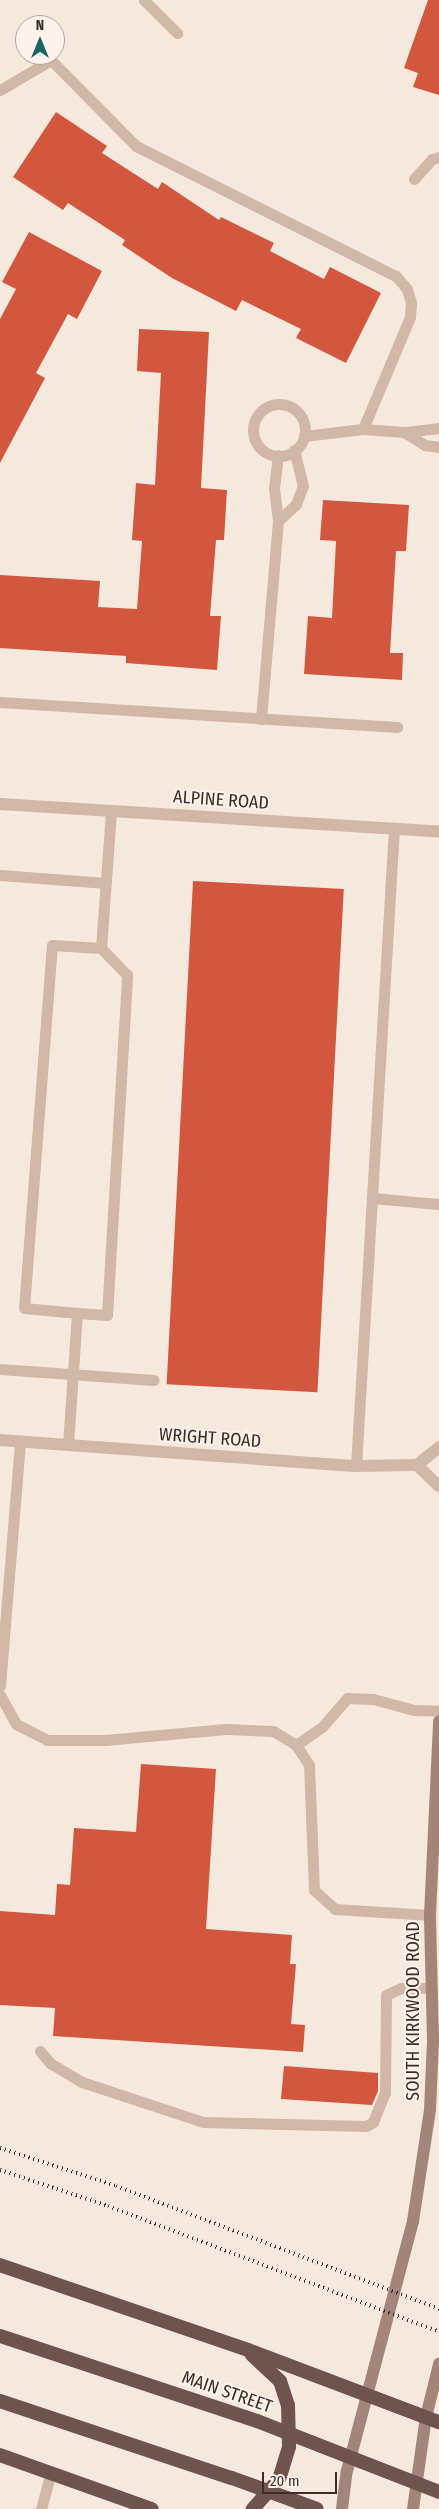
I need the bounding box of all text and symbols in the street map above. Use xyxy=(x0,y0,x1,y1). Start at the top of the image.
north arrow xyxy=(15,15,65,65)
text: N xyxy=(36,17,44,34)
street label: ALPINE ROAD xyxy=(172,786,270,814)
street label: WRIGHT ROAD xyxy=(158,1424,262,1452)
street label: SOUTH KIRKWOOD ROAD xyxy=(402,1921,424,2101)
street label: MAIN STREET xyxy=(179,2366,275,2418)
scale bar xyxy=(264,2462,339,2494)
text: 20 m xyxy=(270,2472,300,2490)

